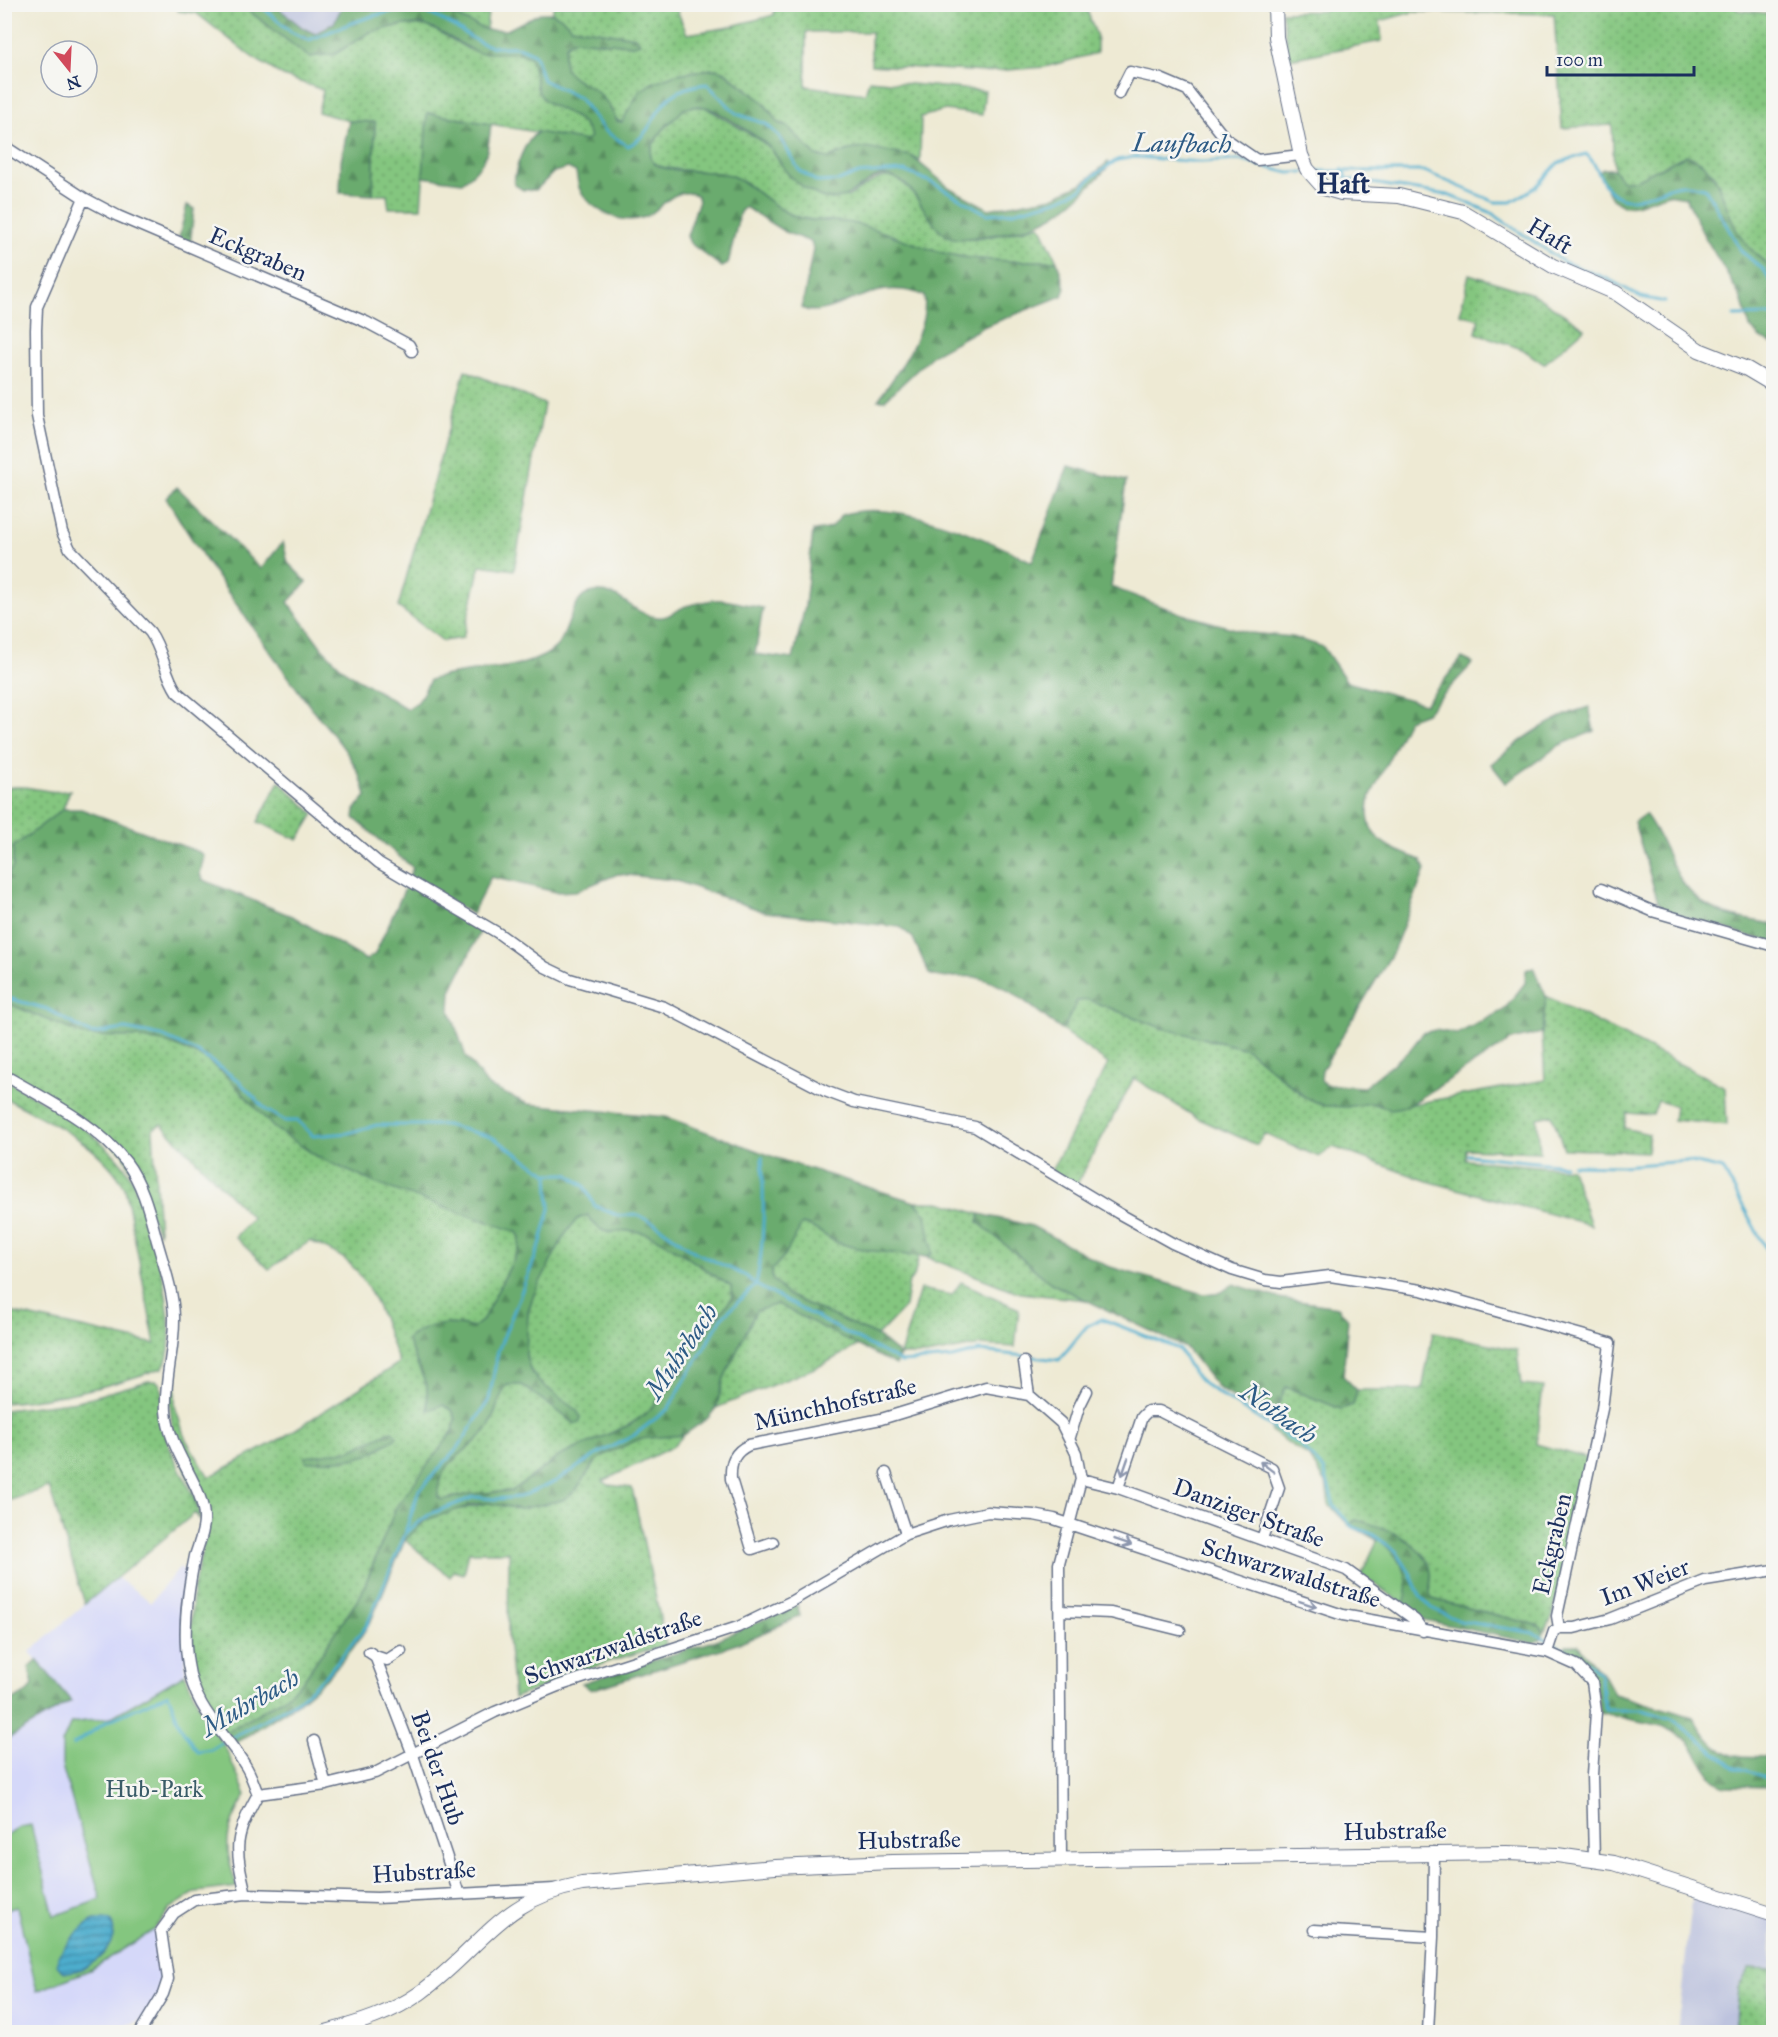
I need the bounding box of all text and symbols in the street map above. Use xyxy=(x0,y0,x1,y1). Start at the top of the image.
north arrow xyxy=(39,39,99,99)
scale bar xyxy=(1547,39,1694,77)
text: 100 m xyxy=(1556,49,1603,71)
text: N xyxy=(64,72,83,94)
water label: Laufbach xyxy=(1131,126,1232,160)
district label: Haft xyxy=(1316,167,1370,200)
street label: Haft xyxy=(1522,211,1579,261)
street label: Eckgraben xyxy=(205,220,311,288)
water label: Muhrbach xyxy=(636,1297,725,1407)
street label: Münchhofstraße xyxy=(751,1371,919,1437)
water label: Notbach xyxy=(1233,1374,1324,1451)
one-way arrow xyxy=(1119,1457,1130,1476)
one-way arrow xyxy=(1259,1461,1275,1474)
street label: Danziger Straße xyxy=(1169,1472,1329,1554)
street label: Eckgraben xyxy=(1526,1490,1578,1598)
street label: Schwarzwaldstraße xyxy=(1198,1531,1384,1615)
one-way arrow xyxy=(1113,1538,1132,1549)
street label: Im Weier xyxy=(1596,1551,1694,1613)
one-way arrow xyxy=(1298,1599,1317,1610)
street label: Schwarzwaldstraße xyxy=(520,1603,706,1691)
water label: Muhrbach xyxy=(193,1661,305,1744)
street label: Bei der Hub xyxy=(404,1707,472,1829)
park label: Hub-Park xyxy=(105,1774,204,1804)
street label: Hubstraße xyxy=(1343,1815,1447,1847)
street label: Hubstraße xyxy=(857,1824,961,1856)
street label: Hubstraße xyxy=(371,1854,477,1890)

